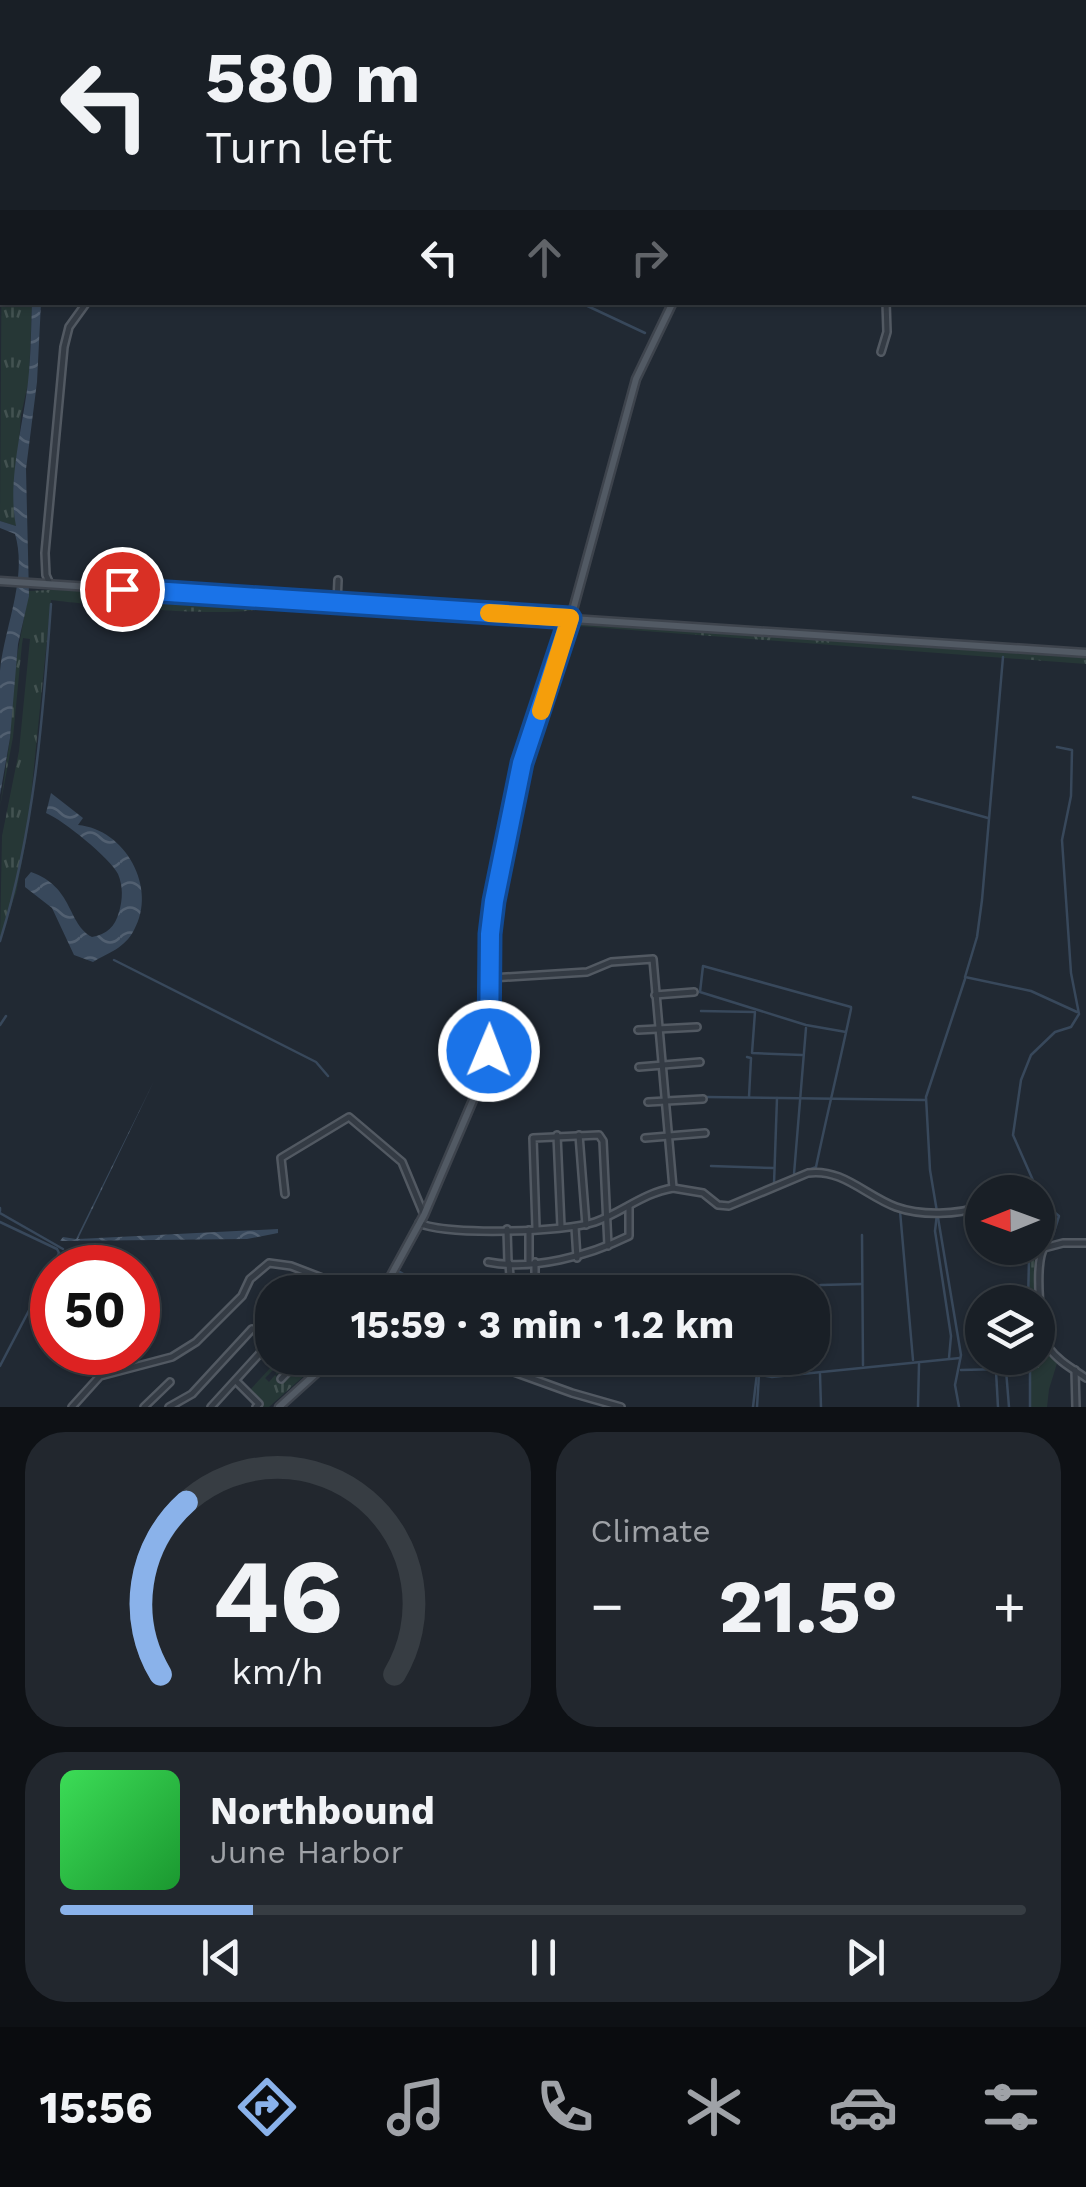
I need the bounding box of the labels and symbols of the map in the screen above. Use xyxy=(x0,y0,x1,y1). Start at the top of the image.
pin xyxy=(80,547,165,632)
position arrow xyxy=(437,999,541,1103)
north arrow xyxy=(965,1175,1055,1265)
speed limit sign: 50 xyxy=(30,1245,160,1375)

